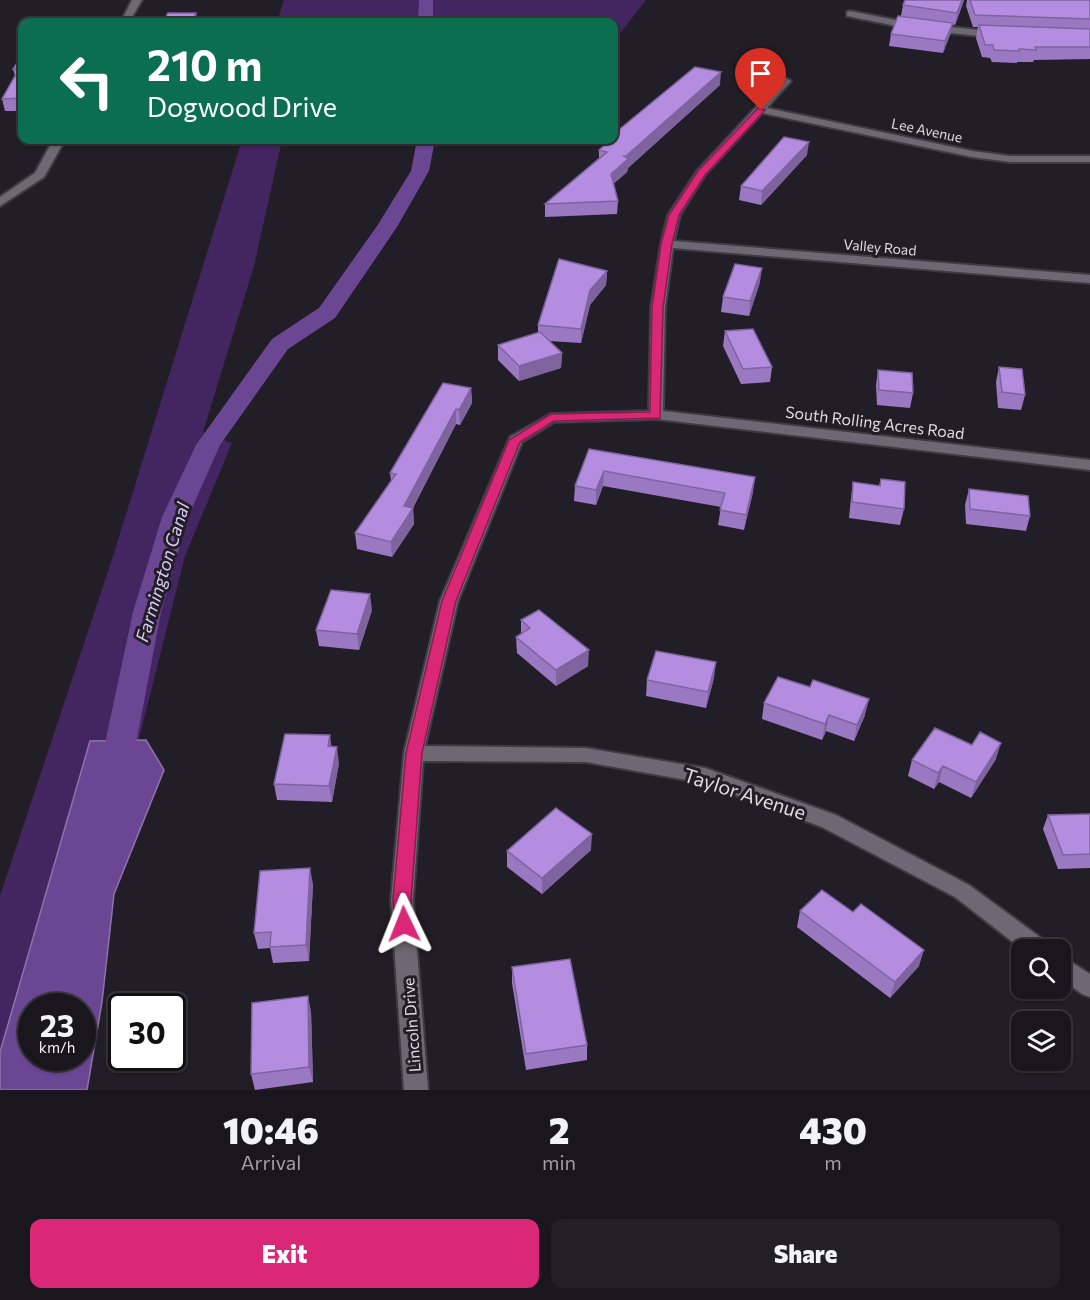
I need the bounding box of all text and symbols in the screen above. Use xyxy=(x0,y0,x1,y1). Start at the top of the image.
text: 210 m xyxy=(147,38,262,90)
icon: left xyxy=(48,42,126,120)
pin xyxy=(735,48,786,110)
icon: arrive xyxy=(744,57,777,90)
text: Dogwood Drive xyxy=(147,90,337,123)
street label: Lee Avenue xyxy=(890,114,964,146)
street label: Valley Road xyxy=(843,235,917,259)
street label: South Rolling Acres Road xyxy=(784,402,966,442)
water label: Farmington Canal xyxy=(130,499,194,644)
street label: Taylor Avenue xyxy=(681,762,809,824)
position arrow xyxy=(372,892,436,956)
map controls xyxy=(1011,939,1071,1071)
button: search xyxy=(1011,939,1071,999)
street label: Lincoln Drive xyxy=(398,977,424,1073)
speed limit sign: 30 xyxy=(108,993,186,1071)
text: 23 xyxy=(40,1006,74,1043)
button: layers xyxy=(1011,1011,1071,1071)
text: km/h xyxy=(39,1038,75,1056)
text: 10:46 xyxy=(223,1107,319,1151)
text: 2 xyxy=(549,1107,569,1151)
text: 430 xyxy=(799,1107,867,1151)
text: Arrival xyxy=(241,1150,301,1174)
text: min xyxy=(542,1150,576,1174)
text: m xyxy=(824,1150,842,1174)
button: Exit xyxy=(30,1219,539,1288)
button: Share xyxy=(551,1219,1060,1288)

